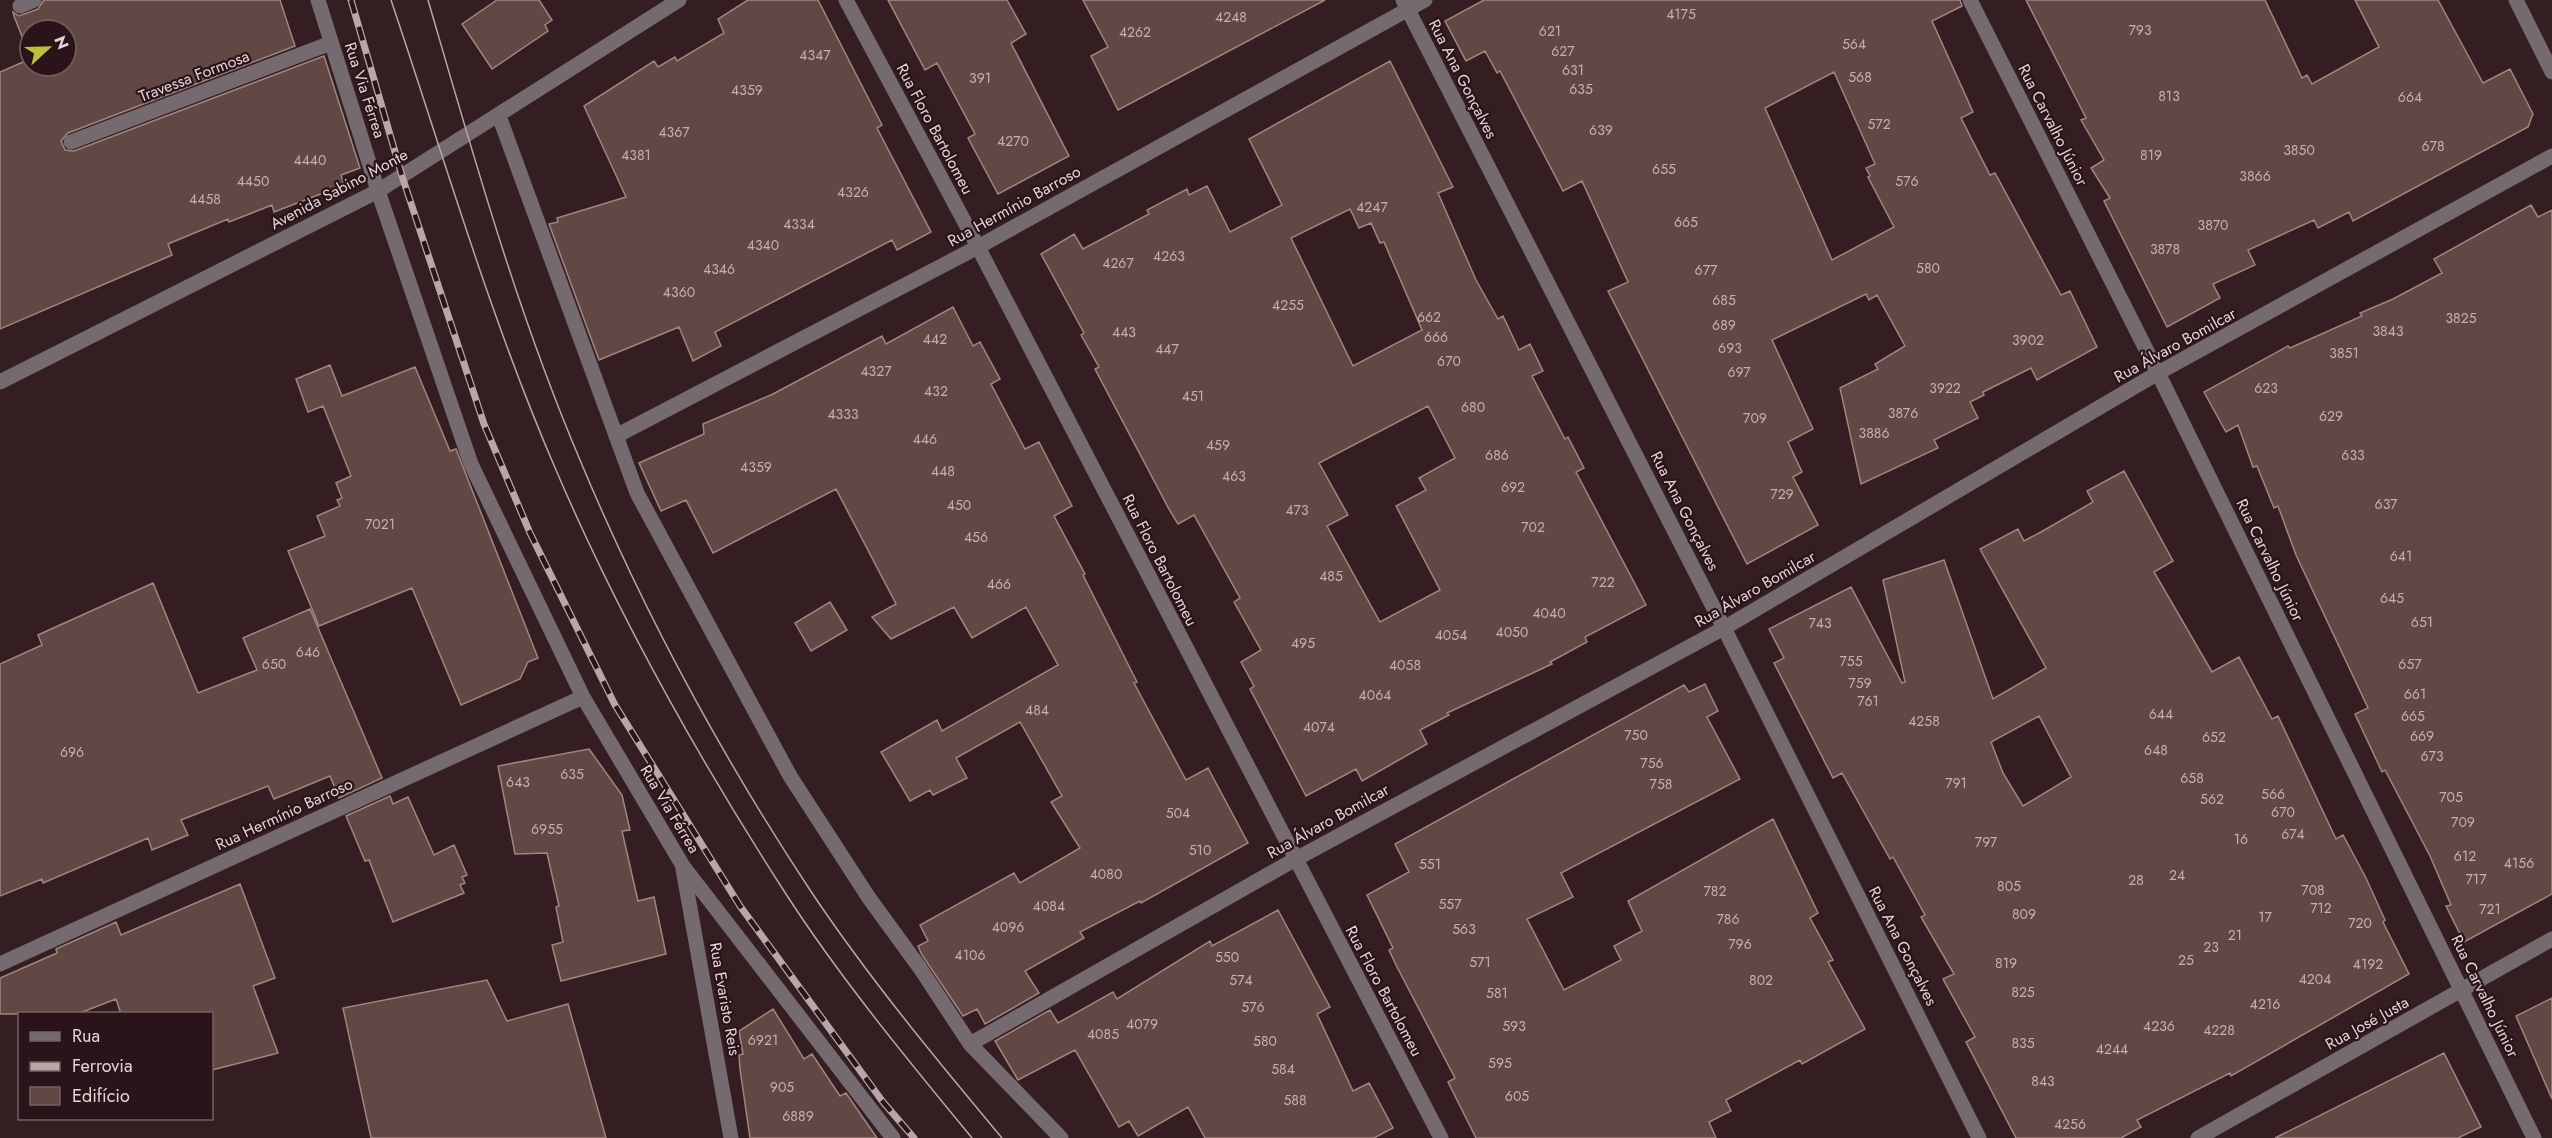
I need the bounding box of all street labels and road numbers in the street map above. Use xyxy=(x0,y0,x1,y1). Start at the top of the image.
street label: Rua Ana Gonçalves xyxy=(1423,15,1503,143)
street label: Rua Via Férrea xyxy=(339,39,391,141)
street label: Travessa Formosa xyxy=(135,44,253,108)
street label: Rua Floro Bartolomeu xyxy=(891,59,979,199)
street label: Rua Carvalho Júnior xyxy=(2012,60,2094,190)
street label: Avenida Sabino Monte xyxy=(266,143,412,235)
street label: Rua Hermínio Barroso xyxy=(943,160,1085,252)
street label: Rua Álvaro Bomilcar xyxy=(2110,302,2241,388)
street label: Rua Ana Gonçalves xyxy=(1645,447,1725,575)
street label: Rua Floro Bartolomeu xyxy=(1117,490,1203,630)
street label: Rua Carvalho Júnior xyxy=(2230,495,2310,626)
street label: Rua Álvaro Bomilcar xyxy=(1690,545,1820,633)
street label: Rua Via Férrea xyxy=(635,760,705,858)
street label: Rua Hermínio Barroso xyxy=(212,772,357,856)
street label: Rua Álvaro Bomilcar xyxy=(1263,778,1394,864)
street label: Rua Ana Gonçalves xyxy=(1863,882,1943,1010)
street label: Rua Floro Bartolomeu xyxy=(1340,921,1428,1061)
street label: Rua Carvalho Júnior xyxy=(2445,931,2525,1062)
street label: Rua Evaristo Reis xyxy=(704,941,746,1057)
street label: Rua José Justa xyxy=(2321,991,2413,1055)

